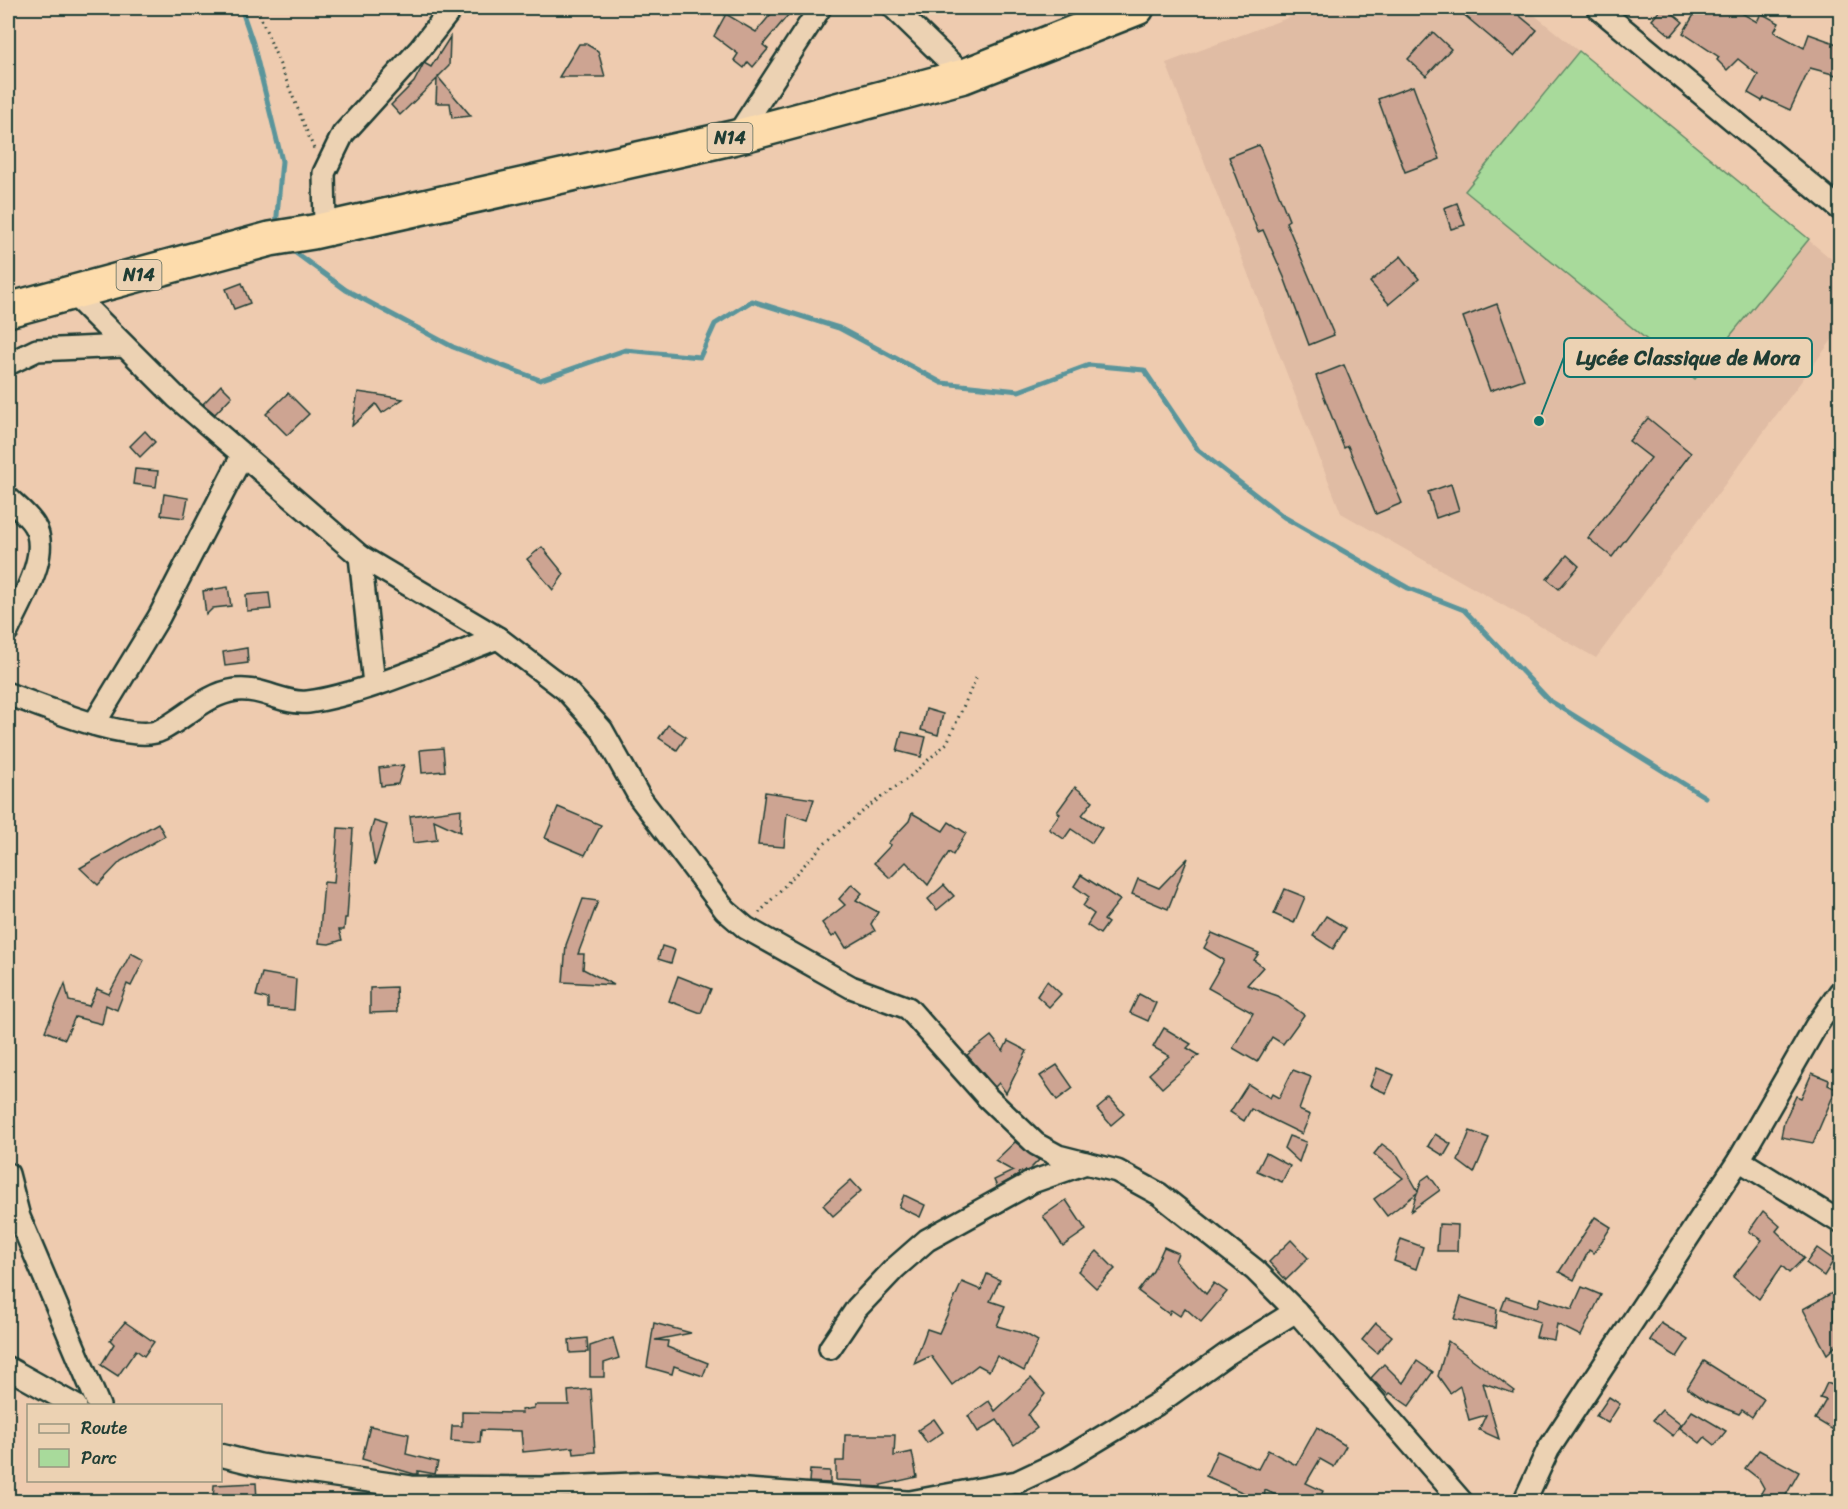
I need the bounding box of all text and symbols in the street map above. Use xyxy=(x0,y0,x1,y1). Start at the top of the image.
road number: N14 xyxy=(708,123,752,153)
road number: N14 xyxy=(116,260,162,290)
callout: Lycée Classique de Mora xyxy=(1564,338,1812,377)
text: Lycée Classique de Mora xyxy=(1576,339,1802,377)
legend xyxy=(27,1404,222,1482)
text: Route xyxy=(81,1412,128,1444)
text: Parc xyxy=(81,1442,117,1474)

